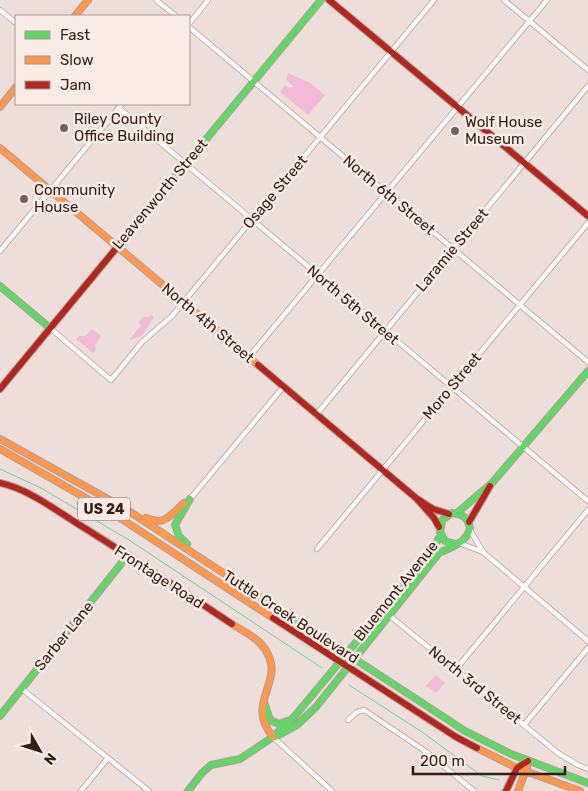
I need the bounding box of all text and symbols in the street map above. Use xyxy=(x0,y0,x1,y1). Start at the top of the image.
legend xyxy=(15,15,190,105)
text: Fast xyxy=(60,26,90,44)
text: Slow xyxy=(60,51,93,69)
text: Jam xyxy=(60,76,91,94)
place label: Riley County Office Building xyxy=(74,110,174,145)
place label: Wolf House Museum xyxy=(465,113,542,148)
marker: Riley County Office Building xyxy=(58,122,70,134)
marker: Wolf House Museum xyxy=(449,125,461,137)
street label: Leavenworth Street xyxy=(109,135,211,253)
street label: Osage Street xyxy=(239,151,311,232)
street label: North 6th Street xyxy=(339,151,439,239)
place label: Community House xyxy=(34,181,115,216)
marker: Community House xyxy=(18,193,30,205)
street label: Laramie Street xyxy=(412,205,492,295)
street label: North 5th Street xyxy=(303,261,403,349)
street label: North 4th Street xyxy=(158,279,258,367)
street label: Moro Street xyxy=(419,349,485,423)
road number: US 24 xyxy=(78,498,130,520)
street label: Bluemont Avenue xyxy=(350,537,442,645)
street label: Frontage Road xyxy=(111,542,207,612)
street label: Tuttle Creek Boulevard xyxy=(220,566,362,668)
street label: Sarber Lane xyxy=(31,598,97,674)
street label: North 3rd Street xyxy=(425,642,525,728)
north arrow xyxy=(15,726,65,776)
scale bar xyxy=(413,744,566,776)
text: N xyxy=(40,750,59,768)
text: 200 m xyxy=(420,752,465,770)

